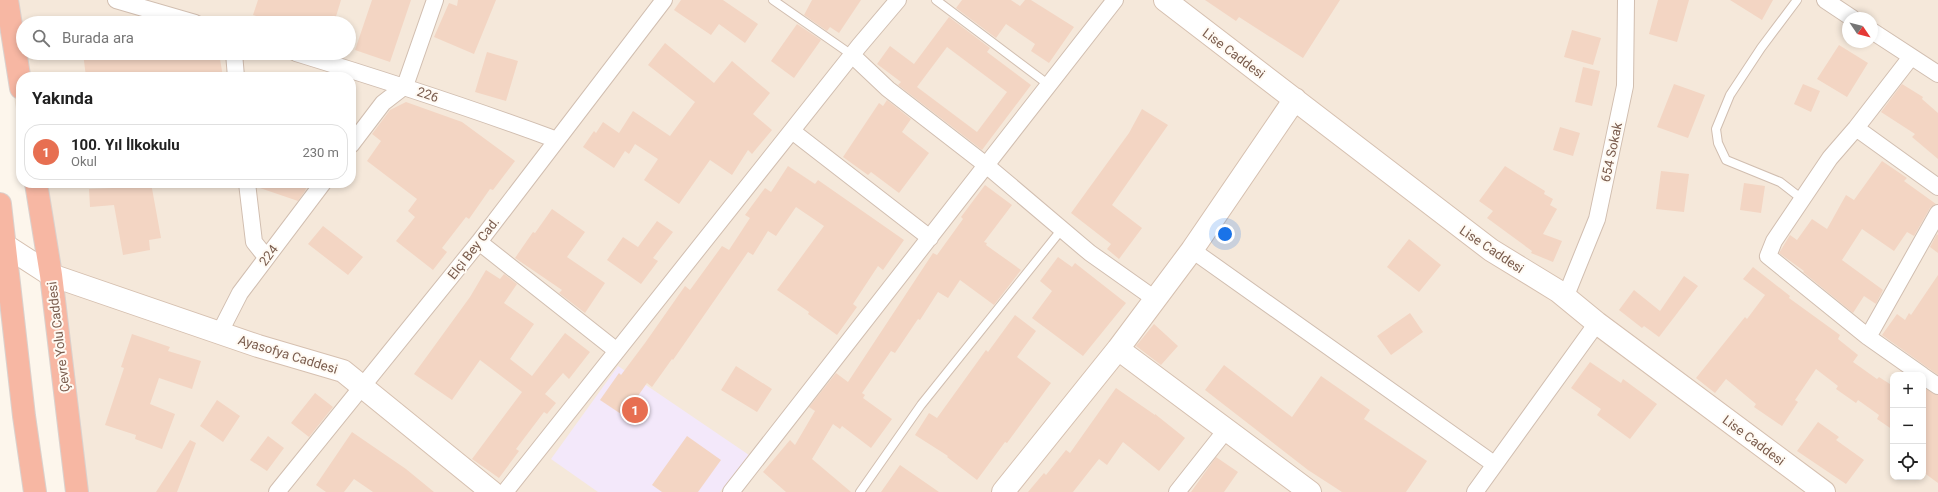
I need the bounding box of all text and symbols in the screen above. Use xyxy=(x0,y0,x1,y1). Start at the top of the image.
north arrow xyxy=(1842,12,1878,48)
search box xyxy=(16,16,356,60)
street label: Lise Caddesi xyxy=(1200,25,1268,82)
icon: search xyxy=(30,27,52,49)
text: Burada ara xyxy=(62,29,134,47)
street label: 226 xyxy=(415,84,441,105)
text: Yakında xyxy=(32,88,93,108)
street label: 654 Sokak xyxy=(1598,121,1625,183)
text: 100. Yıl İlkokulu xyxy=(71,136,180,154)
text: 1 xyxy=(42,145,50,160)
text: 230 m xyxy=(302,145,339,160)
text: Okul xyxy=(71,154,97,169)
street label: Elçi Bey Cad. xyxy=(445,214,502,282)
street label: Lise Caddesi xyxy=(1457,223,1527,276)
your location xyxy=(1215,224,1235,244)
street label: 224 xyxy=(256,241,281,269)
street label: Çevre Yolu Caddesi xyxy=(44,281,73,393)
street label: Ayasofya Caddesi xyxy=(236,332,339,377)
map controls xyxy=(1890,372,1926,480)
button: + xyxy=(1890,372,1926,408)
pin: 1 xyxy=(622,395,648,425)
button: − xyxy=(1890,408,1926,444)
street label: Lise Caddesi xyxy=(1720,412,1788,469)
button: locate xyxy=(1890,444,1926,480)

